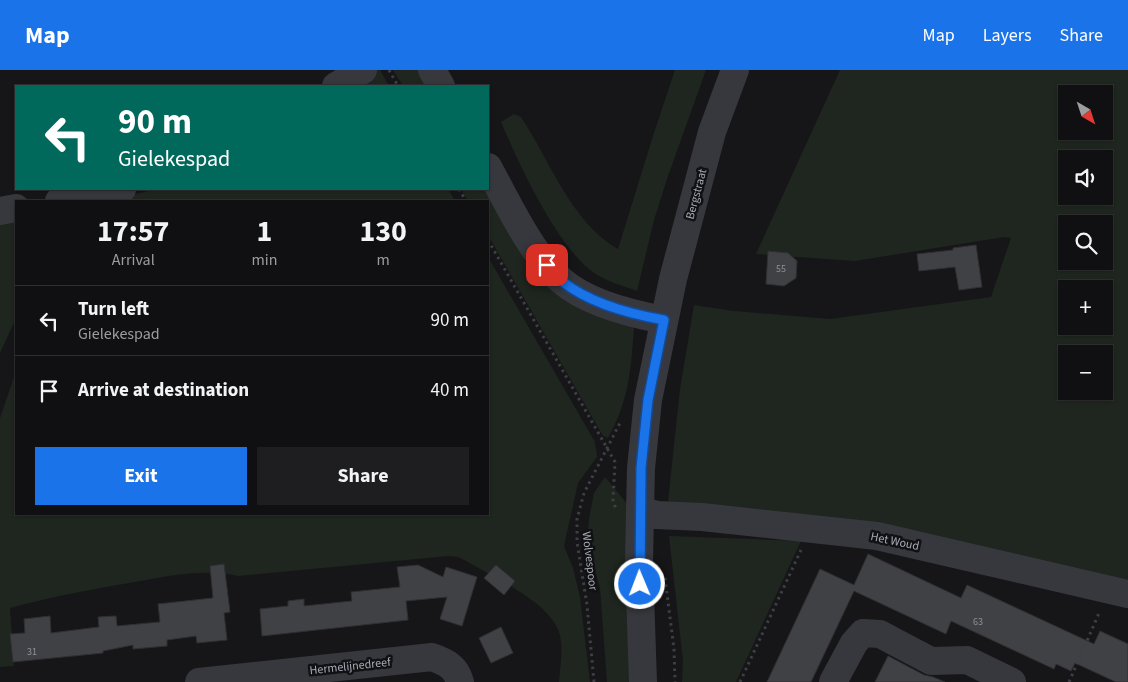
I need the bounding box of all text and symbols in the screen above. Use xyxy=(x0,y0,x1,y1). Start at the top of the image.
text: Map xyxy=(25,18,70,53)
text: Map xyxy=(923,23,955,48)
text: Layers xyxy=(983,23,1032,48)
text: Share xyxy=(1060,23,1103,48)
north arrow xyxy=(1058,85,1112,140)
map controls xyxy=(1058,85,1113,400)
text: 90 m xyxy=(118,97,192,147)
icon: left xyxy=(35,105,100,170)
text: Gielekespad xyxy=(118,143,230,175)
button: sound xyxy=(1058,150,1113,205)
street label: Bergstraat xyxy=(682,167,711,221)
text: 17:57 xyxy=(97,210,169,253)
text: 1 xyxy=(256,210,272,253)
text: 130 xyxy=(359,210,407,253)
button: search xyxy=(1058,215,1113,270)
pin xyxy=(526,244,568,286)
text: Arrival xyxy=(112,249,155,271)
text: min xyxy=(251,249,277,271)
text: m xyxy=(377,249,390,271)
icon: arrive xyxy=(533,251,561,279)
house number: 55 xyxy=(776,262,786,276)
button: + xyxy=(1058,280,1113,335)
text: Turn left xyxy=(78,296,149,323)
icon: left xyxy=(35,307,63,335)
text: 90 m xyxy=(431,307,469,334)
text: Gielekespad xyxy=(78,323,160,345)
button: − xyxy=(1058,345,1113,400)
icon: arrive xyxy=(35,377,63,405)
text: Arrive at destination xyxy=(78,377,249,404)
text: 40 m xyxy=(431,377,469,404)
button: Exit xyxy=(35,447,247,505)
button: Share xyxy=(257,447,469,505)
street label: Het Woud xyxy=(869,528,921,555)
street label: Wolvespoor xyxy=(577,531,602,592)
position arrow xyxy=(613,557,665,609)
house number: 63 xyxy=(973,615,983,629)
house number: 31 xyxy=(27,645,37,659)
street label: Hermelijnedreef xyxy=(309,654,392,679)

